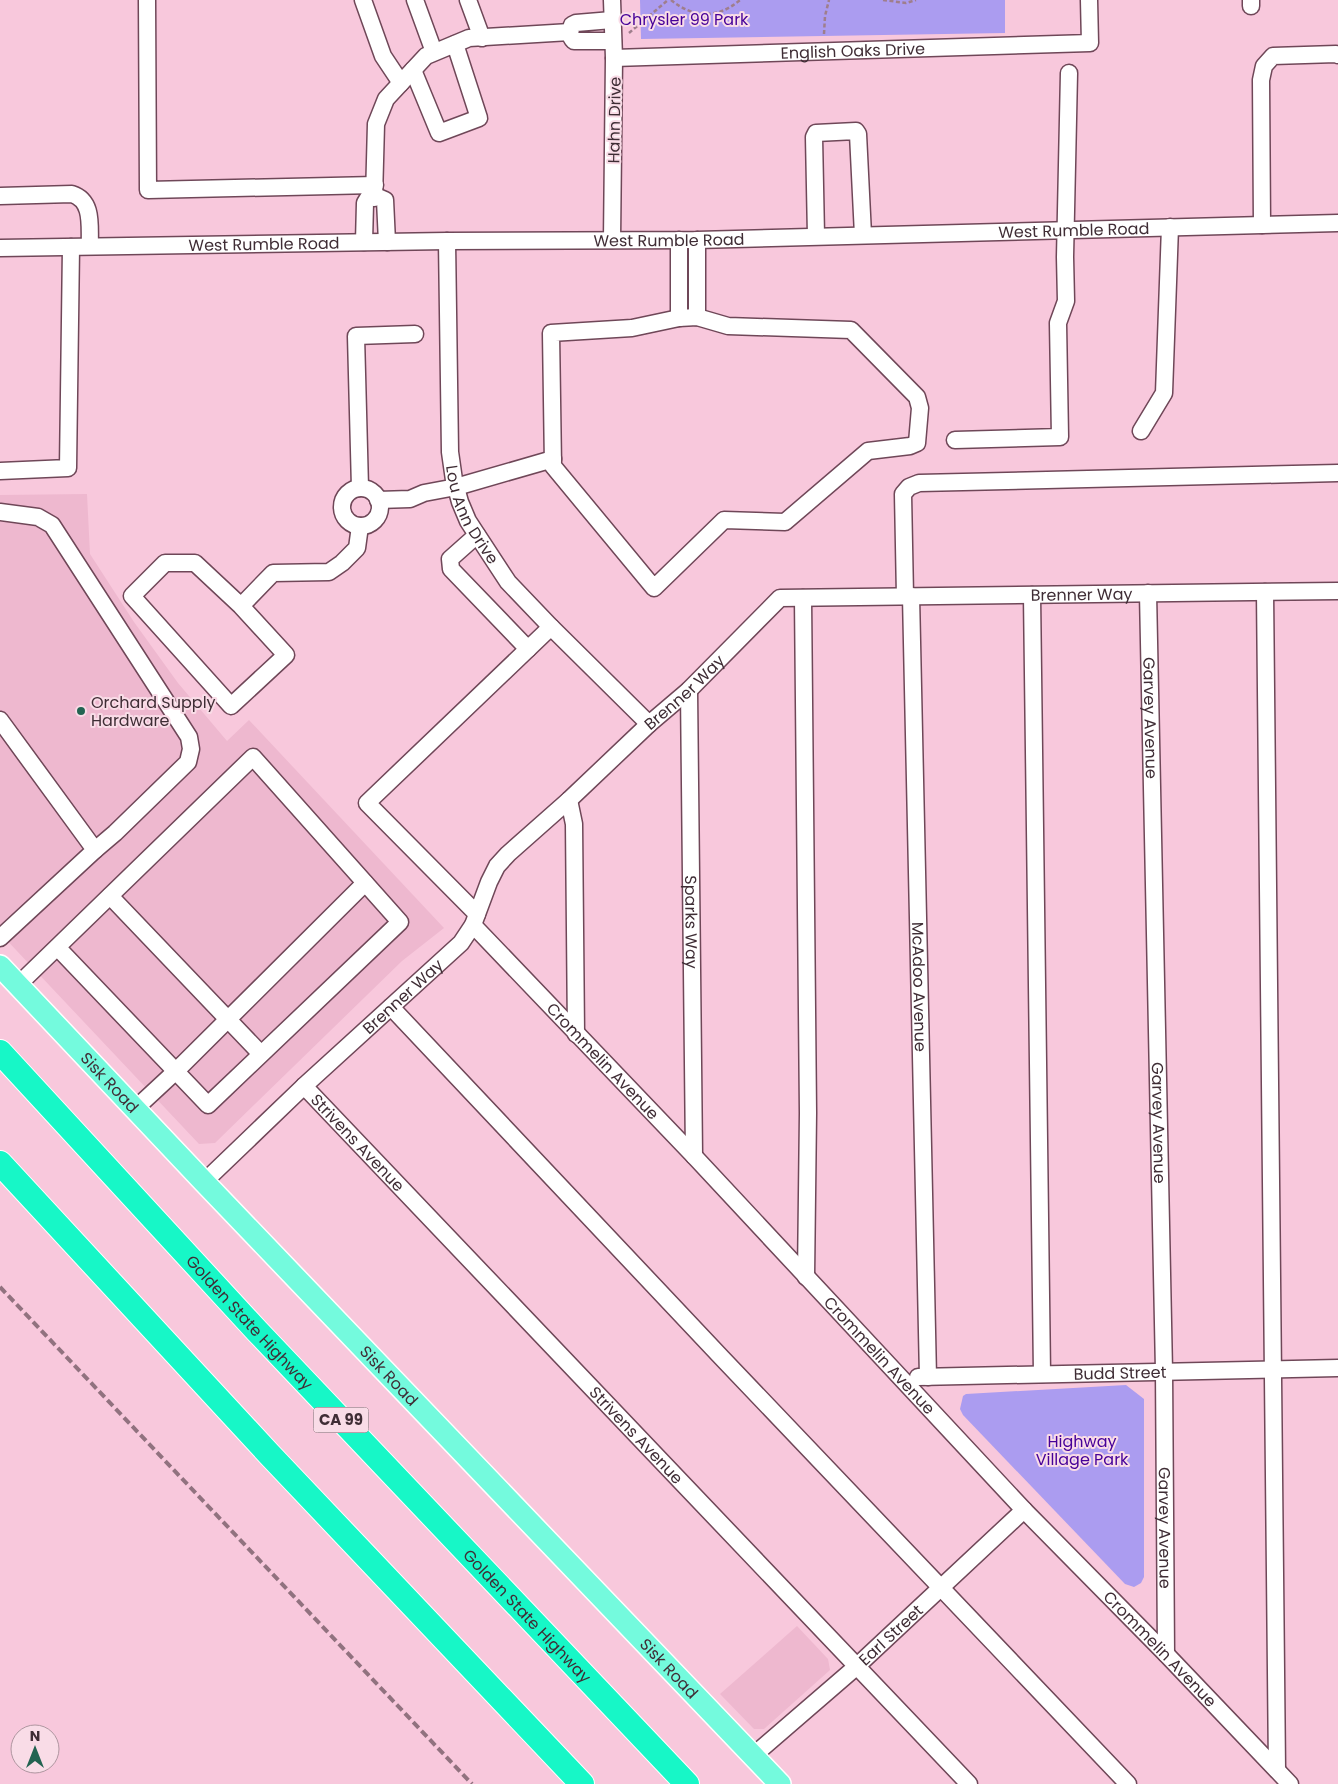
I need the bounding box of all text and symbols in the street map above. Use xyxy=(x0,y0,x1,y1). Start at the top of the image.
park label: Chrysler 99 Park xyxy=(620,8,749,31)
street label: English Oaks Drive xyxy=(780,37,926,65)
street label: Hahn Drive xyxy=(602,76,627,164)
street label: West Rumble Road xyxy=(998,217,1150,244)
street label: West Rumble Road xyxy=(593,228,745,252)
street label: West Rumble Road xyxy=(188,232,340,257)
street label: Lou Ann Drive xyxy=(440,464,504,569)
street label: Brenner Way xyxy=(1031,583,1133,607)
street label: Brenner Way xyxy=(639,650,730,735)
street label: Garvey Avenue xyxy=(1137,657,1163,779)
place label: Orchard Supply Hardware xyxy=(91,691,216,732)
marker: Orchard Supply Hardware xyxy=(75,705,87,717)
street label: Sparks Way xyxy=(679,875,703,969)
street label: McAdoo Avenue xyxy=(906,922,932,1052)
street label: Brenner Way xyxy=(358,954,448,1039)
street label: Crommelin Avenue xyxy=(541,998,664,1125)
street label: Sisk Road xyxy=(75,1047,144,1118)
street label: Garvey Avenue xyxy=(1146,1062,1171,1184)
street label: Strivens Avenue xyxy=(305,1089,410,1197)
street label: Golden State Highway xyxy=(181,1250,318,1395)
street label: Crommelin Avenue xyxy=(818,1291,940,1420)
street label: Sisk Road xyxy=(354,1341,423,1411)
street label: Budd Street xyxy=(1073,1361,1167,1386)
street label: Strivens Avenue xyxy=(584,1381,688,1489)
road number: CA 99 xyxy=(314,1408,368,1432)
park label: Highway Village Park xyxy=(1036,1430,1129,1471)
street label: Garvey Avenue xyxy=(1153,1467,1177,1589)
street label: Golden State Highway xyxy=(458,1544,596,1688)
street label: Crommelin Avenue xyxy=(1098,1586,1222,1712)
street label: Earl Street xyxy=(854,1599,928,1671)
street label: Sisk Road xyxy=(634,1633,703,1704)
north arrow xyxy=(10,1724,60,1774)
text: N xyxy=(30,1726,40,1746)

